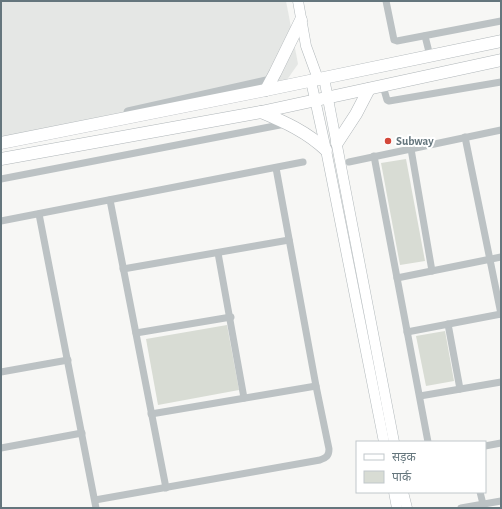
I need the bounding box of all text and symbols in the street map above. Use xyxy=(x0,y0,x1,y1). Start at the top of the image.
place label: Subway xyxy=(396,135,434,148)
marker: Subway xyxy=(383,136,393,146)
legend xyxy=(356,441,486,493)
text: सड़क xyxy=(392,451,417,464)
text: पार्क xyxy=(392,470,412,483)

